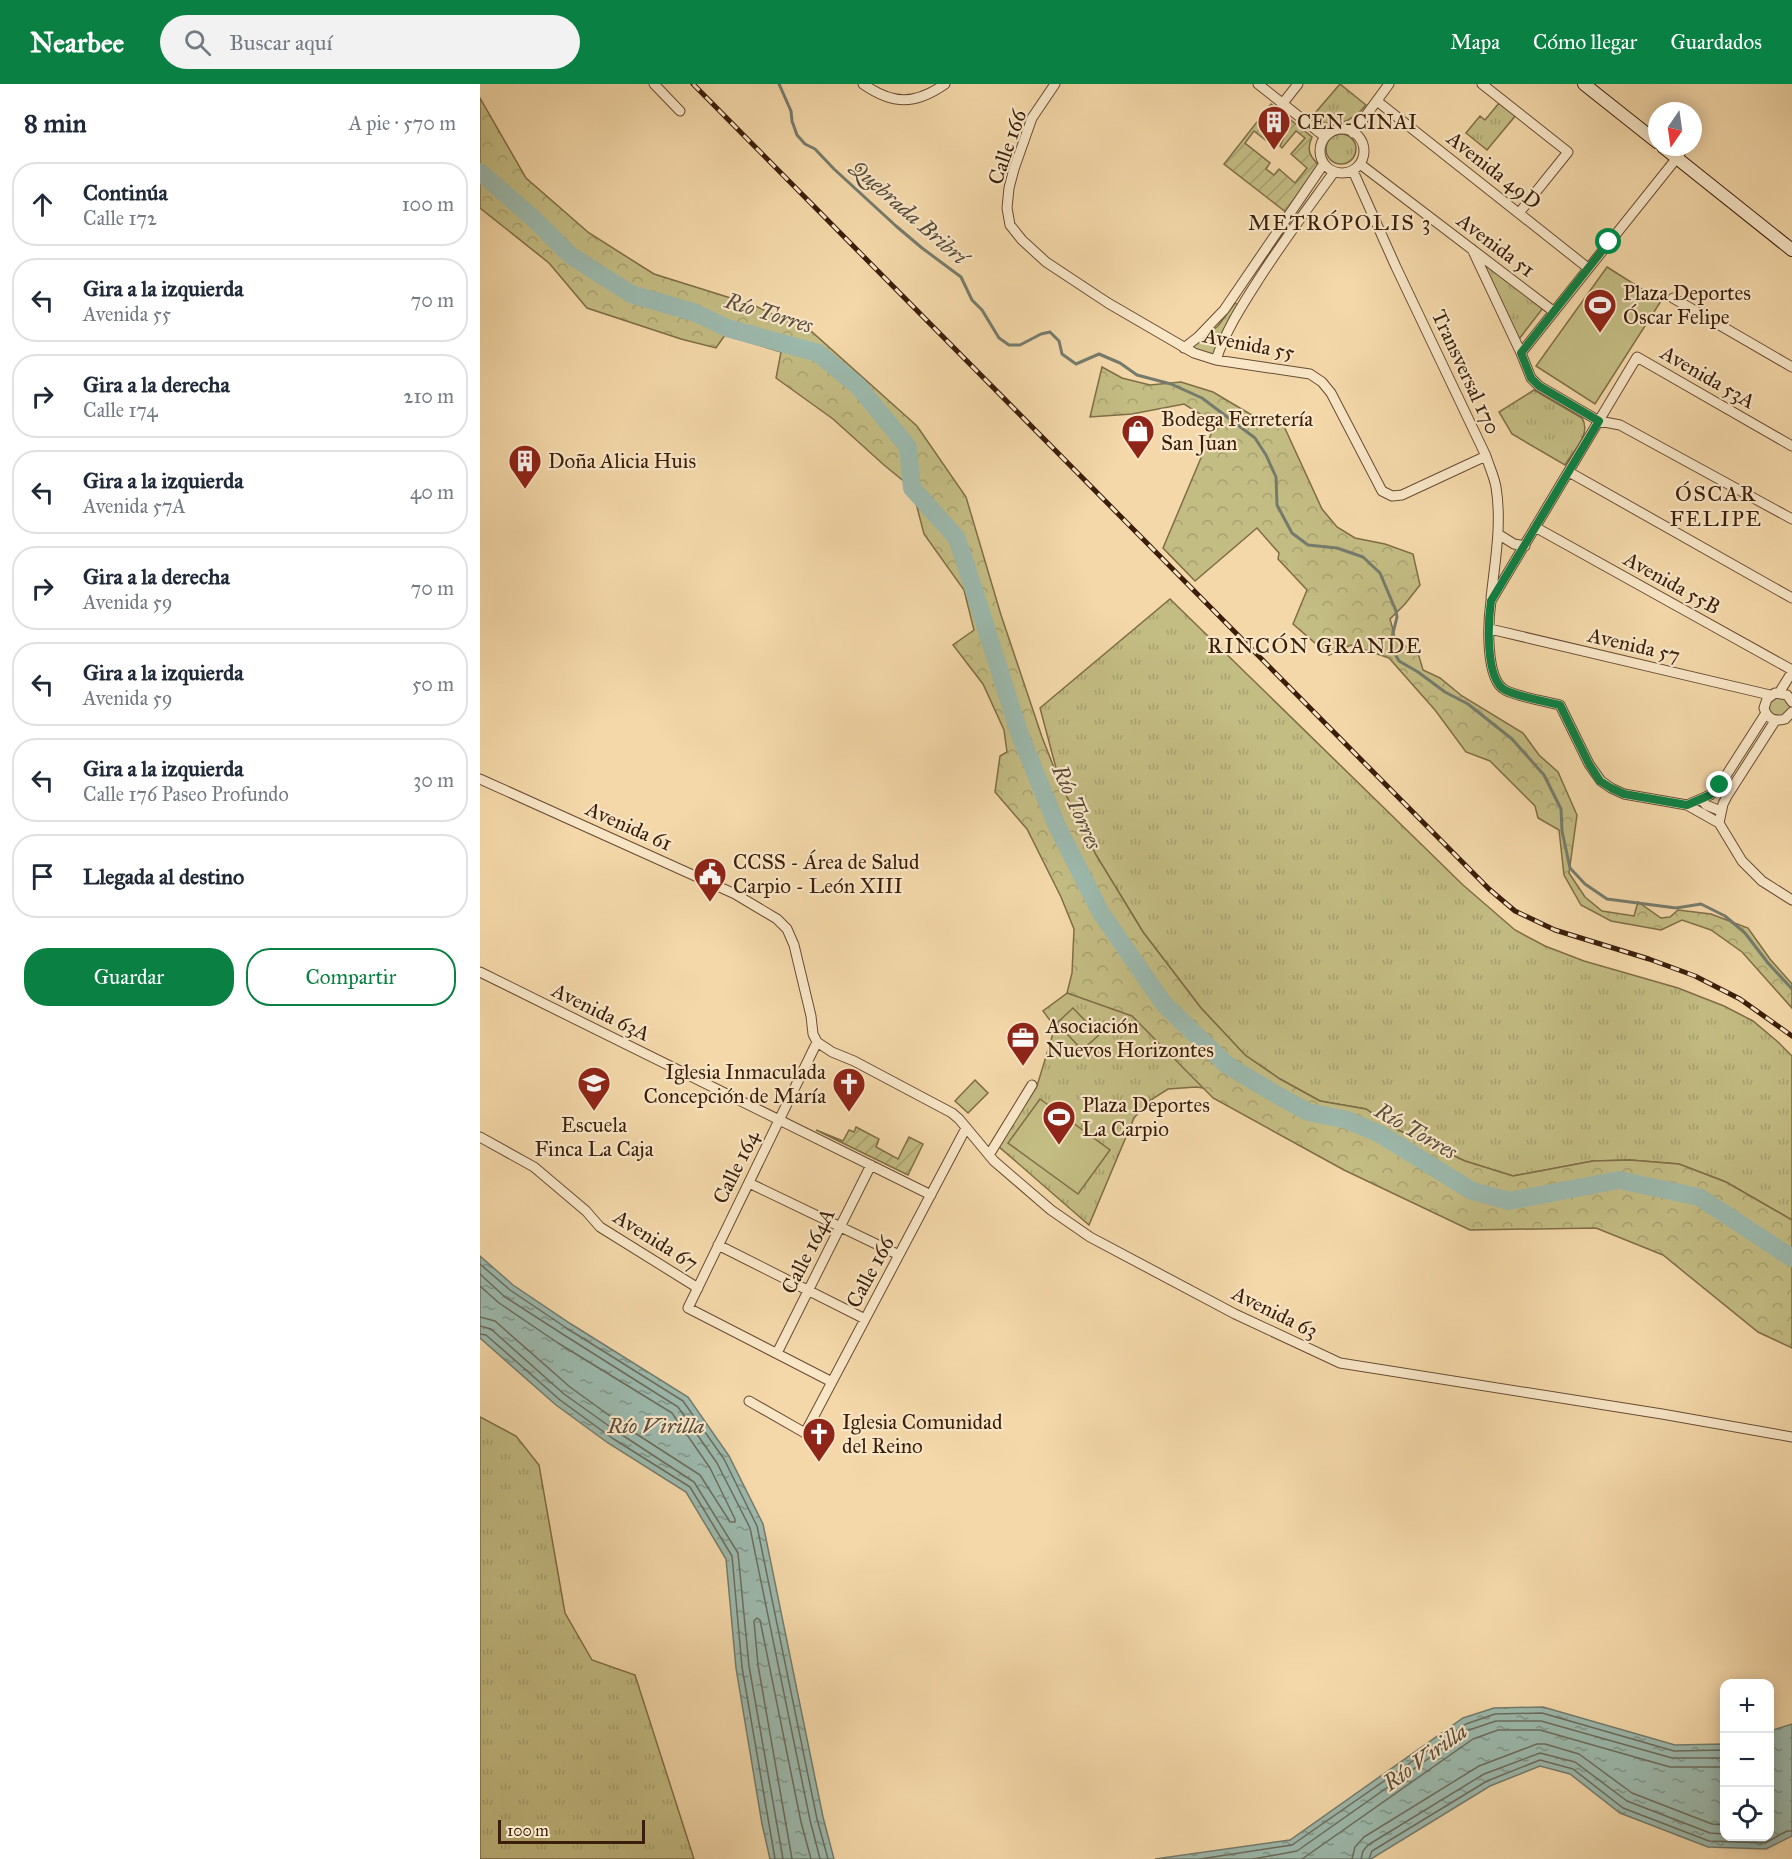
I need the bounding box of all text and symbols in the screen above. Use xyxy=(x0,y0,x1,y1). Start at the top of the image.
search box xyxy=(160,15,580,69)
text: Nearbee xyxy=(30,25,124,60)
icon: search xyxy=(181,26,214,59)
text: Buscar aquí xyxy=(229,29,333,56)
text: Mapa xyxy=(1450,29,1500,55)
text: Cómo llegar xyxy=(1533,29,1637,55)
text: Guardados xyxy=(1670,29,1762,55)
north arrow xyxy=(1648,102,1702,156)
building icon: CEN-CINAI xyxy=(1256,104,1292,151)
street label: Calle 166 xyxy=(982,105,1032,188)
text: 8 min xyxy=(24,107,87,139)
place label: CEN-CINAI xyxy=(1297,109,1417,135)
text: A pie · 570 m xyxy=(349,111,456,135)
street label: Avenida 49D xyxy=(1441,125,1546,215)
water label: Quebrada Bribrí xyxy=(844,153,976,273)
text: Continúa xyxy=(83,179,168,206)
icon: ahead xyxy=(26,188,59,221)
text: 100 m xyxy=(402,192,454,216)
text: Calle 172 xyxy=(83,206,157,230)
street label: Avenida 51 xyxy=(1451,207,1540,283)
district label: METRÓPOLIS 3 xyxy=(1248,209,1432,236)
route start xyxy=(1595,228,1621,254)
text: Gira a la izquierda xyxy=(83,275,244,302)
place label: Plaza Deportes Óscar Felipe xyxy=(1623,280,1751,330)
icon: left xyxy=(26,284,59,317)
water label: Río Torres xyxy=(721,287,817,339)
sports icon: Plaza Deportes Óscar Felipe xyxy=(1582,287,1618,334)
text: 70 m xyxy=(411,288,454,312)
text: Avenida 55 xyxy=(83,302,171,326)
street label: Transversal 170 xyxy=(1426,306,1506,438)
street label: Avenida 55 xyxy=(1200,322,1297,366)
street label: Avenida 53A xyxy=(1655,339,1760,415)
text: Gira a la derecha xyxy=(83,371,230,398)
icon: right xyxy=(26,380,59,413)
text: 210 m xyxy=(404,384,454,408)
text: Calle 174 xyxy=(83,398,158,422)
place label: Bodega Ferretería San Juan xyxy=(1161,406,1313,456)
shop icon: Bodega Ferretería San Juan xyxy=(1120,413,1156,460)
building icon: Doña Alicia Huis xyxy=(507,443,543,490)
place label: Doña Alicia Huis xyxy=(548,448,696,474)
text: Gira a la izquierda xyxy=(83,467,244,494)
icon: left xyxy=(26,476,59,509)
text: 40 m xyxy=(410,480,454,504)
district label: ÓSCAR FELIPE xyxy=(1669,480,1763,532)
text: Avenida 57A xyxy=(83,494,186,518)
street label: Avenida 55B xyxy=(1618,545,1725,620)
text: Gira a la derecha xyxy=(83,563,230,590)
icon: right xyxy=(26,572,59,605)
text: 70 m xyxy=(411,576,454,600)
text: Avenida 59 xyxy=(83,590,172,614)
street label: Avenida 57 xyxy=(1584,622,1683,668)
district label: RINCÓN GRANDE xyxy=(1207,632,1423,659)
text: Gira a la izquierda xyxy=(83,659,244,686)
icon: left xyxy=(26,668,59,701)
text: 50 m xyxy=(412,672,454,696)
text: Avenida 59 xyxy=(83,686,172,710)
text: Gira a la izquierda xyxy=(83,755,244,782)
water label: Río Torres xyxy=(1046,759,1108,854)
icon: left xyxy=(26,764,59,797)
text: 30 m xyxy=(413,768,454,792)
route end xyxy=(1706,771,1732,797)
text: Calle 176 Paseo Profundo xyxy=(83,782,289,806)
street label: Avenida 61 xyxy=(581,795,676,857)
place label: CCSS - Área de Salud Carpio - León XIII xyxy=(733,849,920,899)
public building icon: CCSS - Área de Salud Carpio - León XIII xyxy=(692,856,728,903)
icon: arrive xyxy=(26,860,59,893)
text: Llegada al destino xyxy=(83,863,244,890)
button: Guardar xyxy=(24,948,234,1006)
button: Compartir xyxy=(246,948,456,1006)
street label: Avenida 63A xyxy=(547,977,654,1047)
place label: Asociación Nuevos Horizontes xyxy=(1045,1013,1214,1063)
office icon: Asociación Nuevos Horizontes xyxy=(1005,1020,1041,1067)
place label: Iglesia Inmaculada Concepción de María xyxy=(643,1059,826,1109)
school or university icon: Escuela Finca La Caja xyxy=(576,1065,612,1112)
church icon: Iglesia Inmaculada Concepción de María xyxy=(831,1066,867,1113)
place label: Plaza Deportes La Carpio xyxy=(1082,1092,1210,1142)
water label: Río Torres xyxy=(1369,1096,1462,1166)
sports icon: Plaza Deportes La Carpio xyxy=(1041,1099,1077,1146)
place label: Escuela Finca La Caja xyxy=(534,1112,654,1162)
street label: Calle 164 xyxy=(707,1125,765,1208)
street label: Avenida 67 xyxy=(608,1203,703,1276)
street label: Calle 164A xyxy=(775,1204,841,1298)
street label: Calle 166 xyxy=(840,1231,900,1312)
street label: Avenida 63 xyxy=(1227,1280,1322,1344)
place label: Iglesia Comunidad del Reino xyxy=(842,1409,1003,1459)
water label: Río Virilla xyxy=(606,1412,705,1439)
church icon: Iglesia Comunidad del Reino xyxy=(801,1416,837,1463)
map controls xyxy=(1720,1679,1774,1841)
button: + xyxy=(1720,1679,1774,1733)
water label: Río Virilla xyxy=(1377,1718,1472,1797)
button: − xyxy=(1720,1733,1774,1787)
button: locate xyxy=(1720,1787,1774,1841)
scale bar xyxy=(498,1817,645,1844)
text: 100 m xyxy=(507,1821,549,1840)

